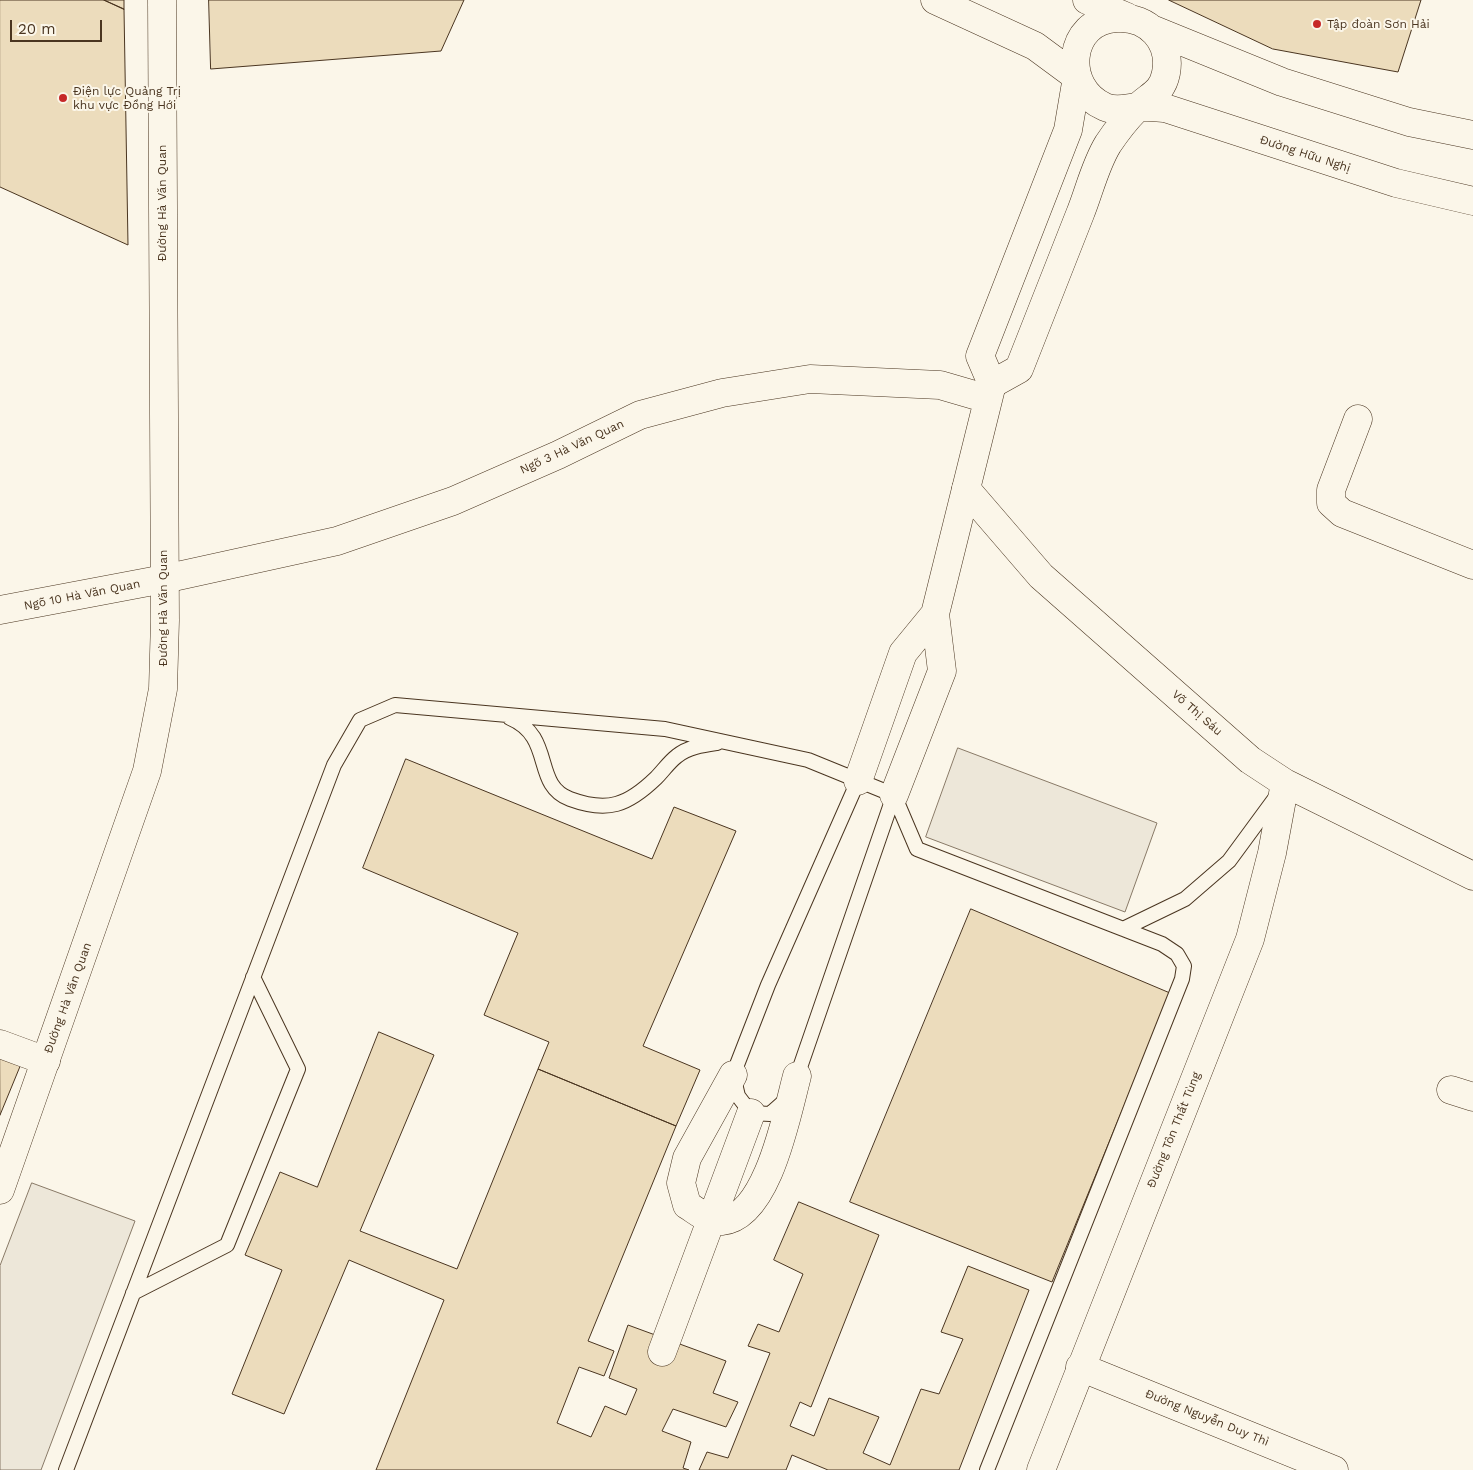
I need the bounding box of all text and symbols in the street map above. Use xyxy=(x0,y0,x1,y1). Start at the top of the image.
scale bar xyxy=(12,10,105,42)
place label: Tập đoàn Sơn Hải xyxy=(1327,17,1430,31)
marker: Tập đoàn Sơn Hải xyxy=(1311,18,1323,30)
text: 20 m xyxy=(18,20,56,38)
place label: Điện lực Quảng Trị khu vực Đồng Hới xyxy=(73,84,181,112)
marker: Điện lực Quảng Trị khu vực Đồng Hới xyxy=(57,92,69,104)
street label: Đường Hữu Nghị xyxy=(1258,133,1352,175)
street label: Đường Hà Văn Quan xyxy=(155,145,169,261)
street label: Ngõ 3 Hà Văn Quan xyxy=(518,417,626,477)
street label: Đường Hà Văn Quan xyxy=(156,550,170,666)
street label: Ngõ 10 Hà Văn Quan xyxy=(23,577,141,613)
street label: Võ Thị Sáu xyxy=(1169,687,1225,739)
street label: Đường Hà Văn Quan xyxy=(41,941,95,1055)
street label: Đường Tôn Thất Tùng xyxy=(1144,1070,1204,1190)
street label: Đường Nguyễn Duy Thì xyxy=(1143,1387,1271,1449)

